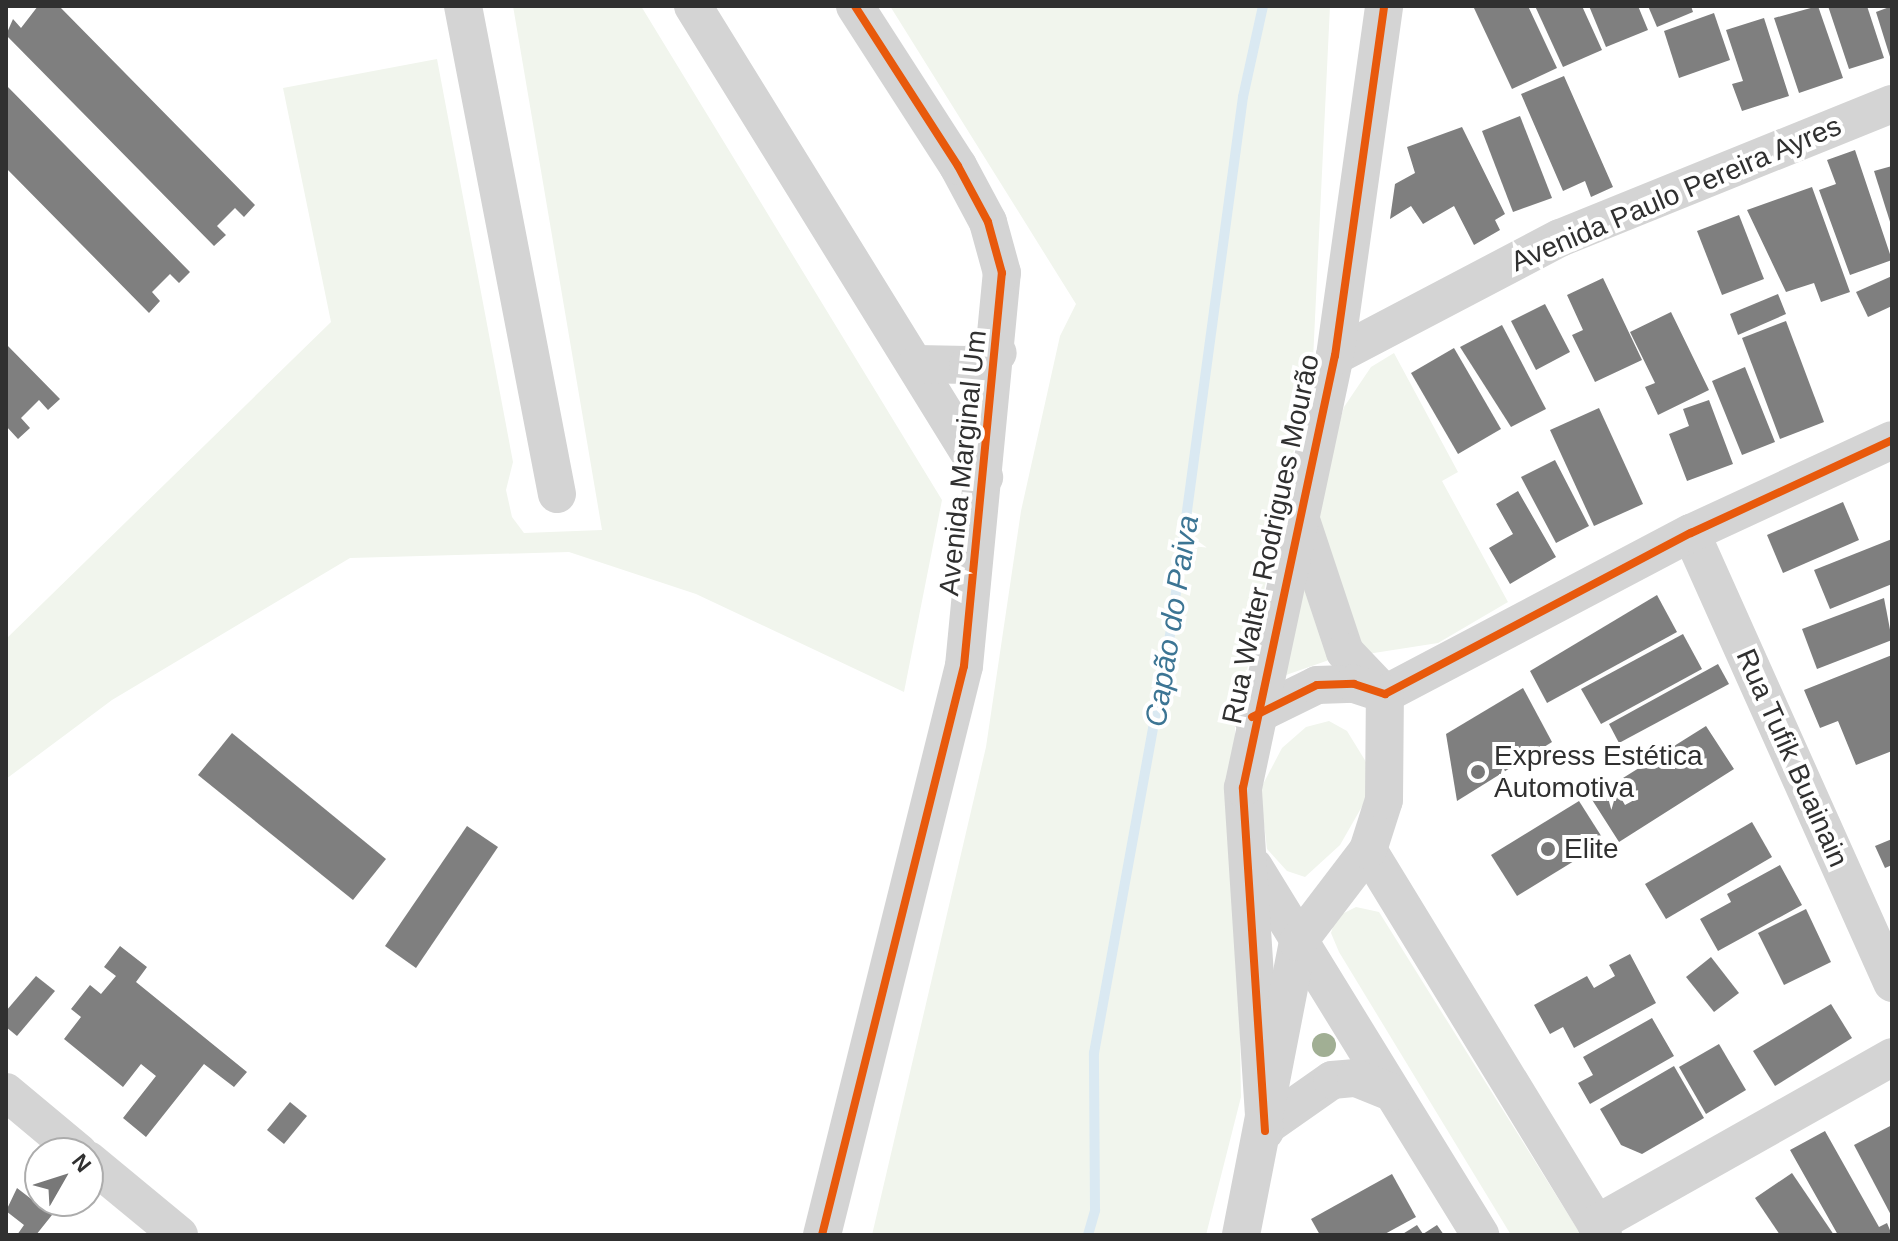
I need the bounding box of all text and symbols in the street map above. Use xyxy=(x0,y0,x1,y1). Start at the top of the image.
street label: Avenida Paulo Pereira Ayres xyxy=(1505,109,1847,279)
street label: Avenida Marginal Um xyxy=(932,328,994,598)
street label: Rua Walter Rodrigues Mourão xyxy=(1215,351,1327,727)
water label: Capão do Paiva xyxy=(1138,513,1206,729)
street label: Rua Tufik Buainain xyxy=(1729,644,1855,872)
place label: Express Estética Automotiva xyxy=(1494,739,1703,805)
marker: Express Estética Automotiva xyxy=(1469,763,1487,781)
place label: Elite xyxy=(1564,832,1618,866)
marker: Elite xyxy=(1539,840,1557,858)
north arrow xyxy=(24,1137,104,1217)
text: N xyxy=(67,1149,96,1177)

